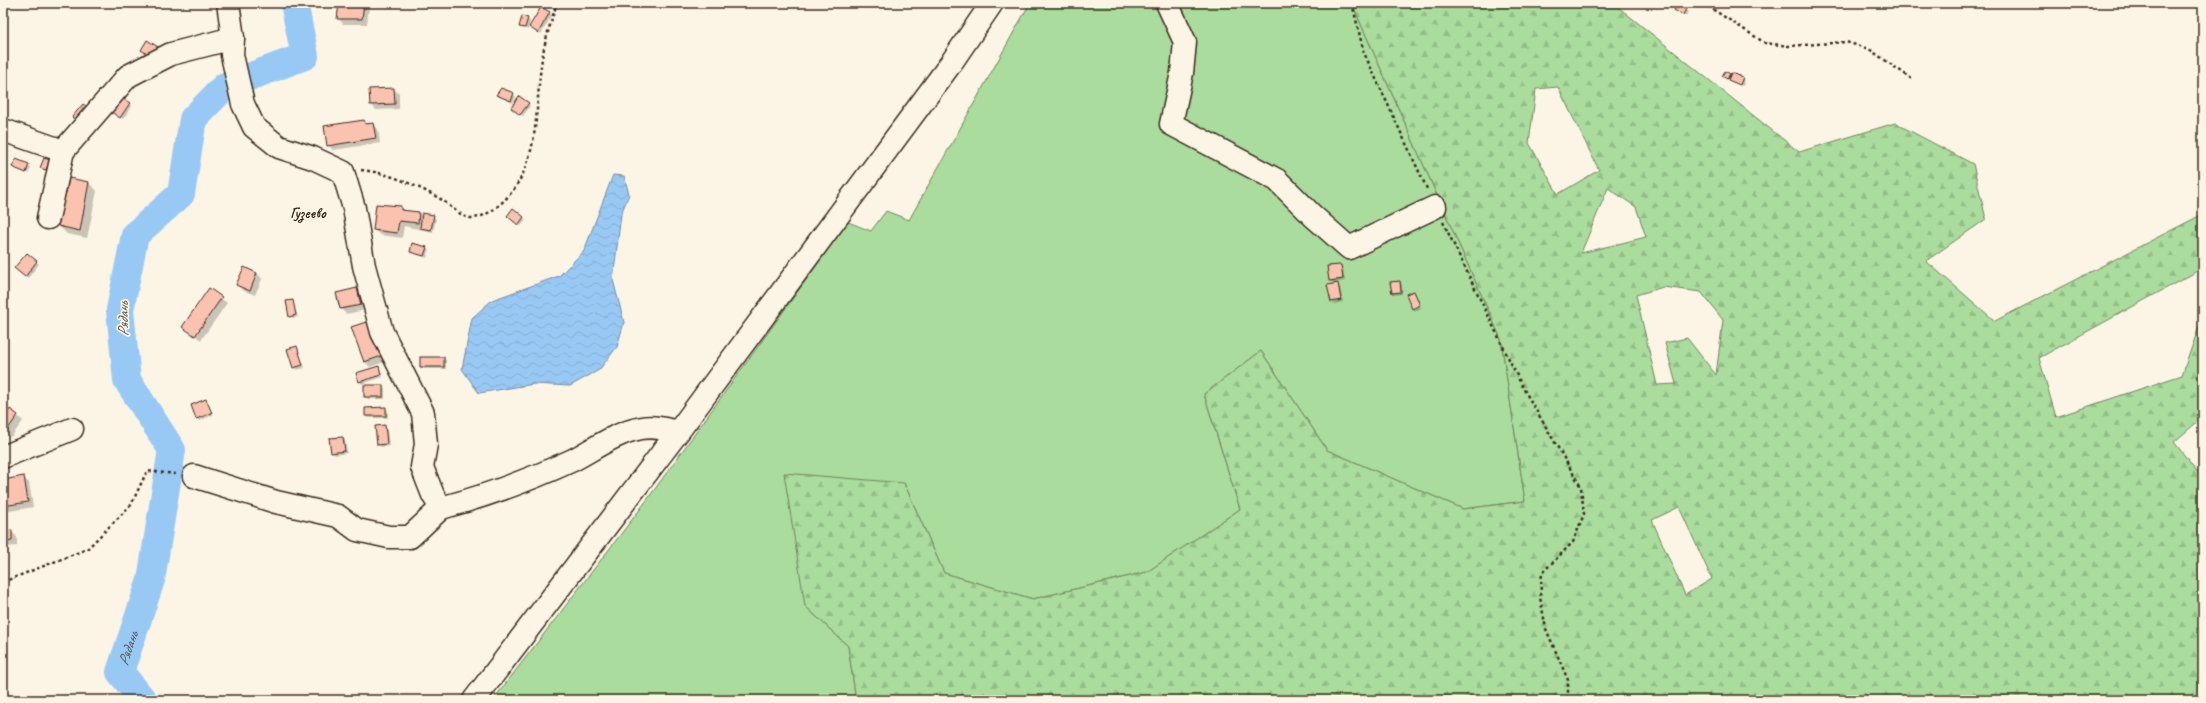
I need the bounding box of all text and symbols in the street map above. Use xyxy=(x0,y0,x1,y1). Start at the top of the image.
district label: Гузеево xyxy=(290,204,327,223)
water label: Рядань xyxy=(114,299,133,336)
water label: Рядань xyxy=(113,627,143,668)

